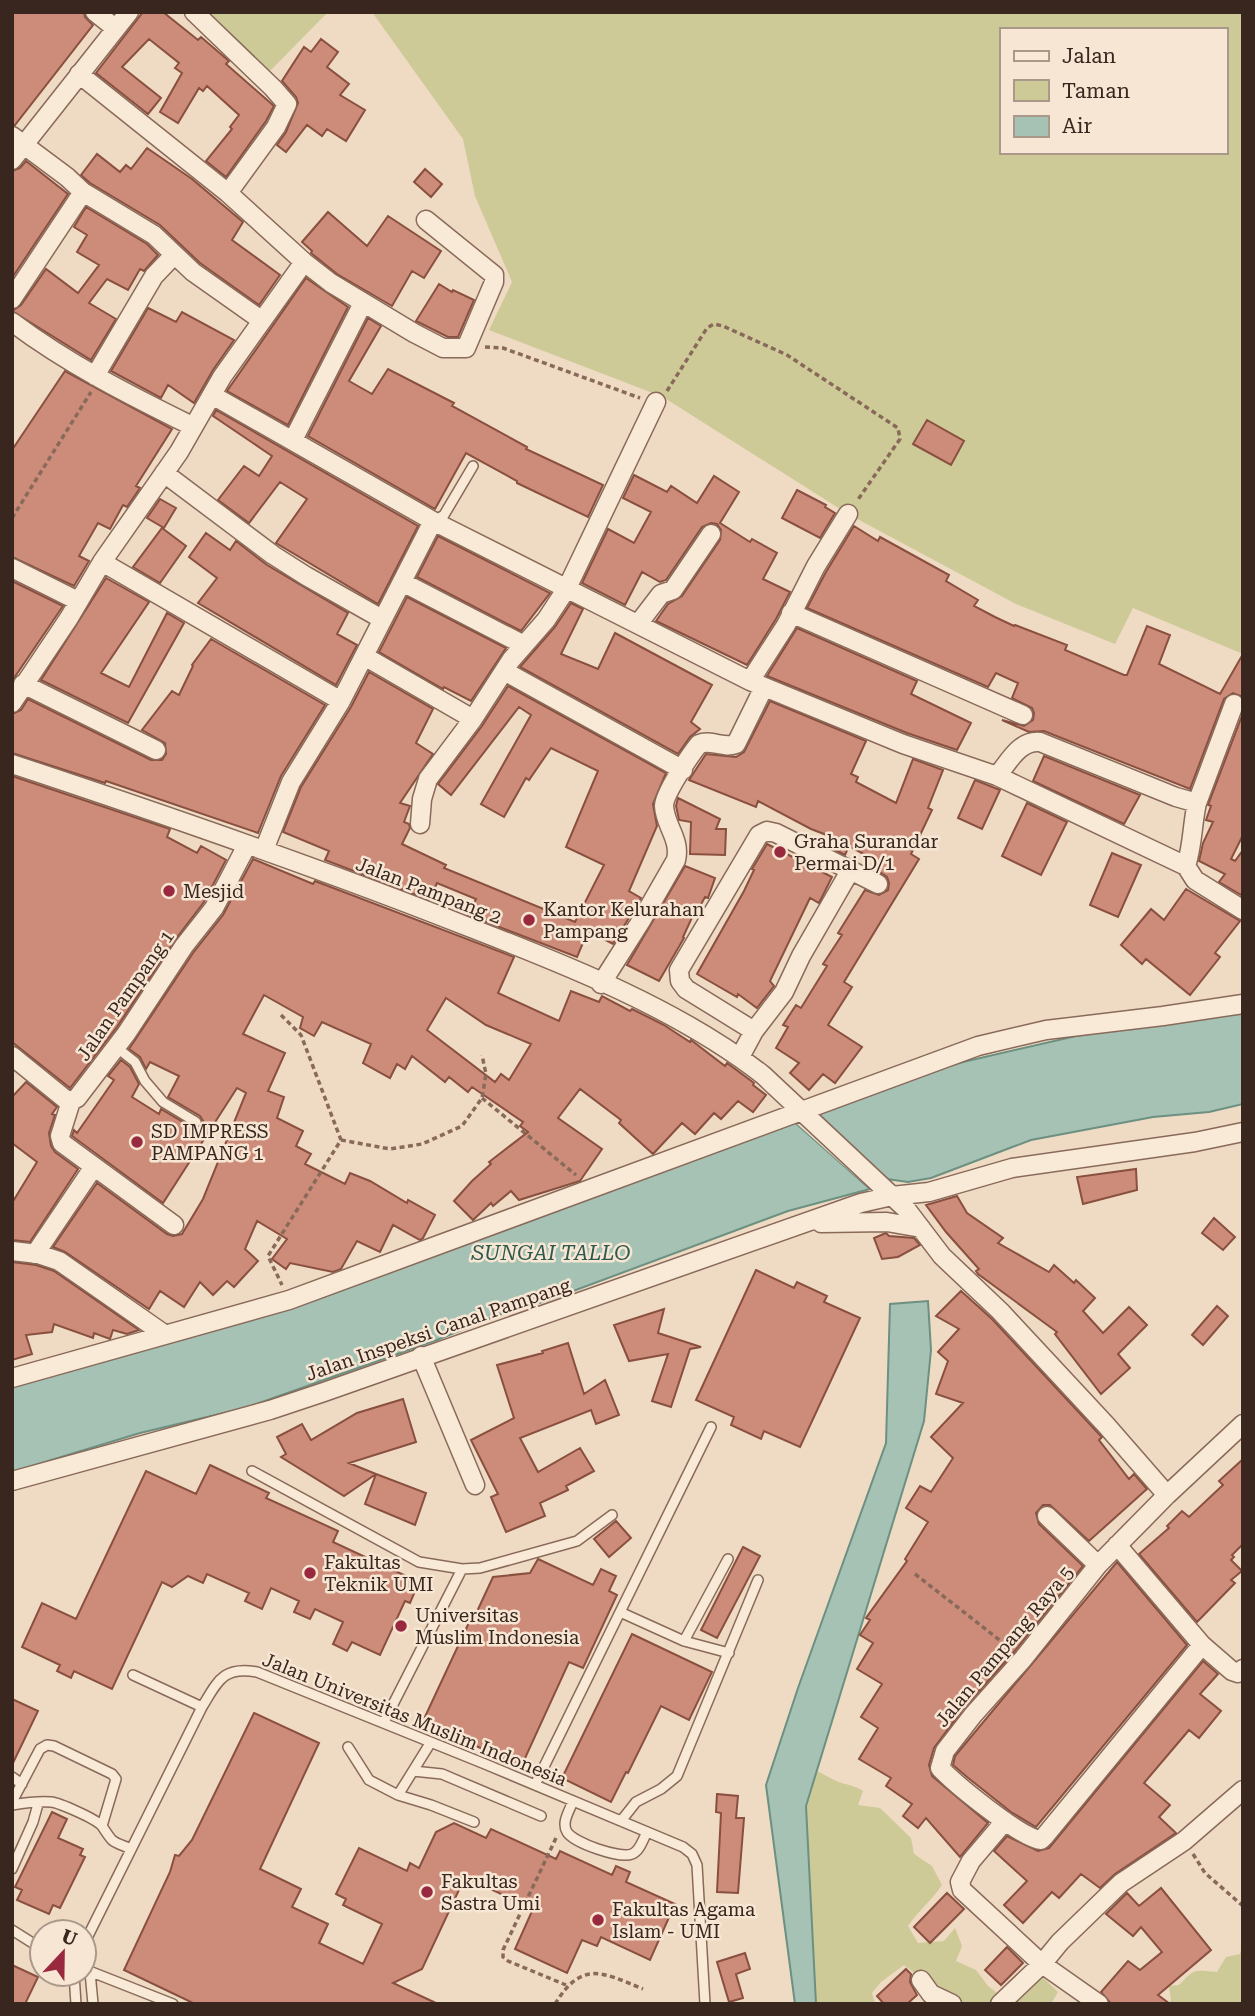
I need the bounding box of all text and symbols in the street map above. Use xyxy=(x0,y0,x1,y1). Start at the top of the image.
legend xyxy=(1000,28,1227,154)
text: Jalan xyxy=(1062,44,1117,68)
text: Taman xyxy=(1062,79,1131,103)
text: Air xyxy=(1062,114,1092,138)
place label: Graha Surandar Permai D/1 xyxy=(794,830,939,875)
marker: Graha Surandar Permai D/1 xyxy=(772,844,788,860)
street label: Jalan Pampang 2 xyxy=(353,852,505,929)
place label: Mesjid xyxy=(183,880,244,903)
marker: Mesjid xyxy=(161,883,177,899)
place label: Kantor Kelurahan Pampang xyxy=(543,898,704,943)
marker: Kantor Kelurahan Pampang xyxy=(521,912,537,928)
street label: Jalan Pampang 1 xyxy=(72,926,179,1065)
place label: SD IMPRESS PAMPANG 1 xyxy=(151,1120,269,1165)
marker: SD IMPRESS PAMPANG 1 xyxy=(129,1134,145,1150)
water label: SUNGAI TALLO xyxy=(470,1241,631,1265)
street label: Jalan Inspeksi Canal Pampang xyxy=(303,1273,574,1386)
place label: Fakultas Teknik UMI xyxy=(324,1551,434,1596)
street label: Jalan Pampang Raya 5 xyxy=(930,1561,1078,1731)
marker: Fakultas Teknik UMI xyxy=(302,1565,318,1581)
place label: Universitas Muslim Indonesia xyxy=(415,1604,580,1649)
marker: Universitas Muslim Indonesia xyxy=(393,1618,409,1634)
street label: Jalan Universitas Muslim Indonesia xyxy=(259,1648,571,1792)
place label: Fakultas Sastra Umi xyxy=(441,1870,540,1915)
marker: Fakultas Sastra Umi xyxy=(419,1884,435,1900)
place label: Fakultas Agama Islam - UMI xyxy=(612,1898,756,1943)
marker: Fakultas Agama Islam - UMI xyxy=(590,1912,606,1928)
north arrow xyxy=(28,1918,98,1988)
text: U xyxy=(58,1924,81,1951)

